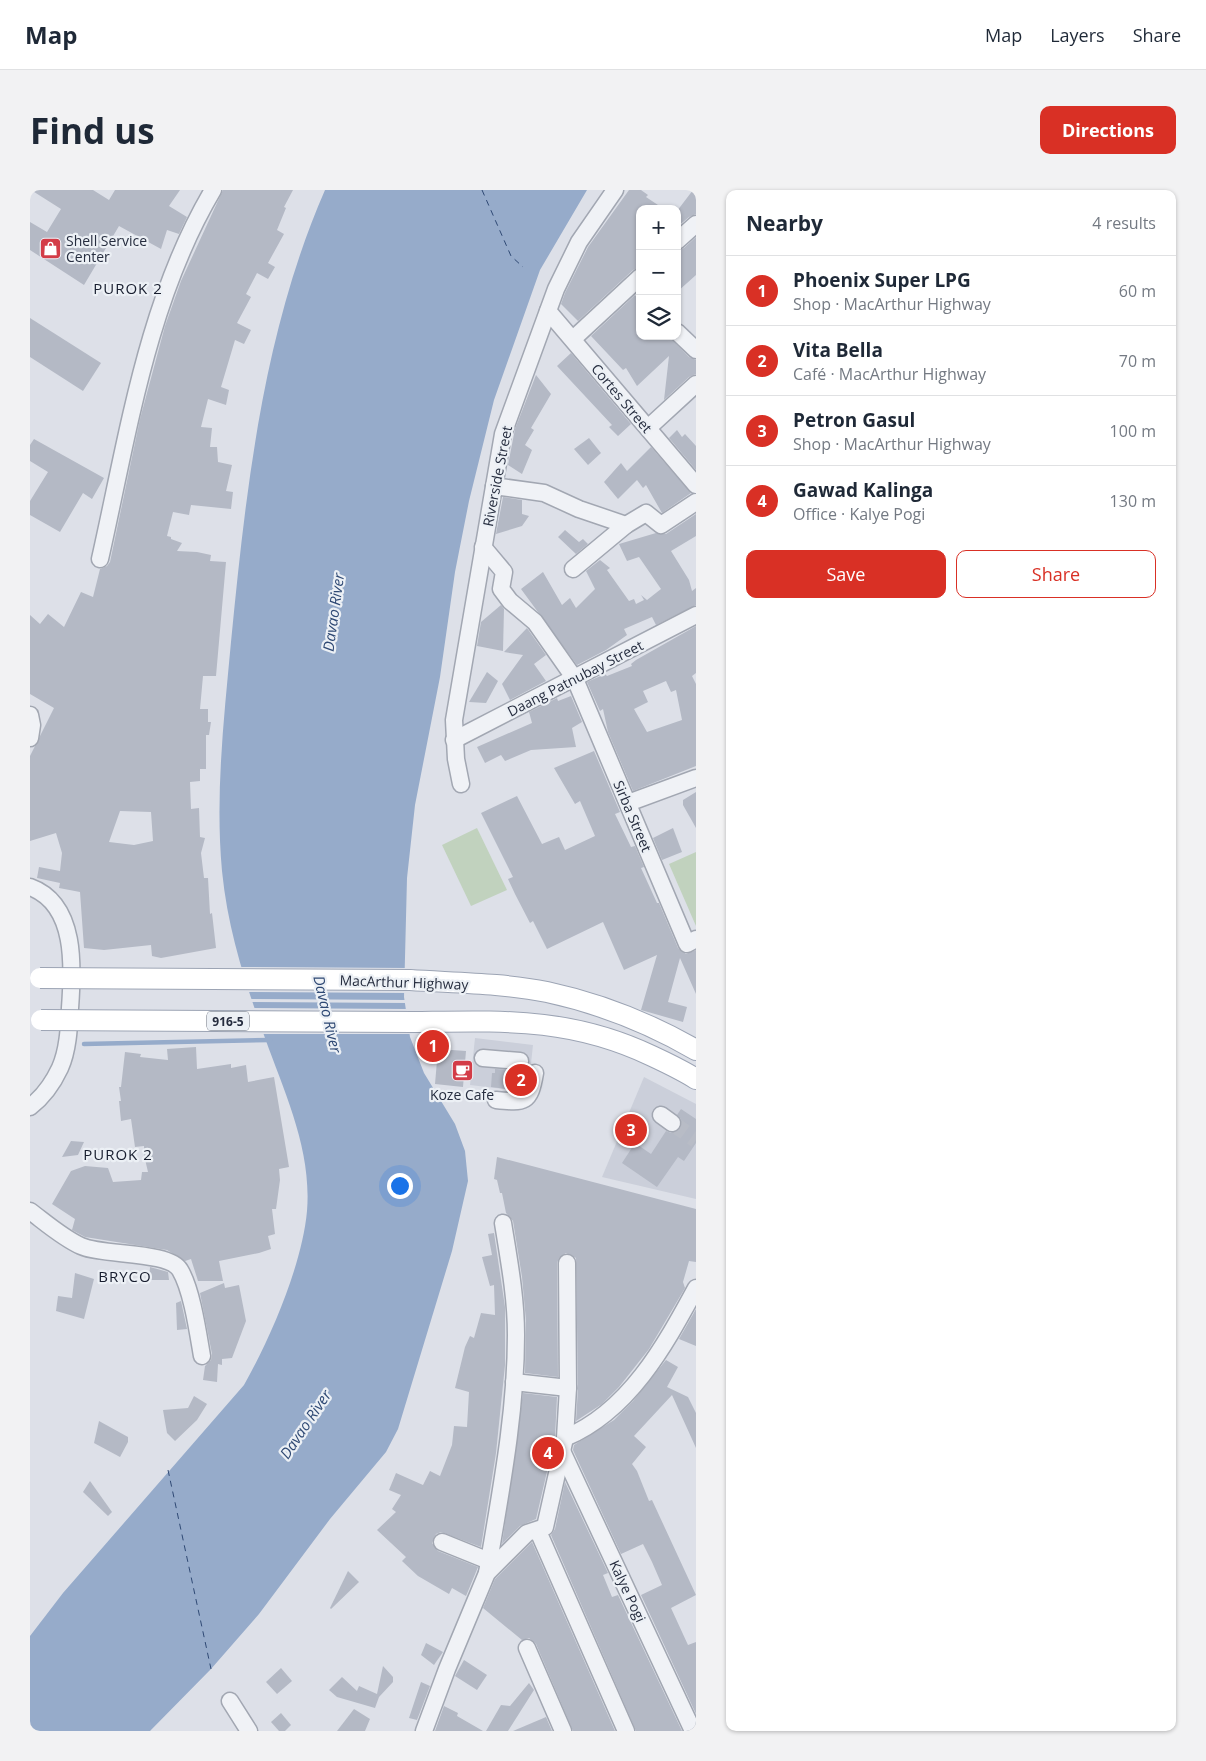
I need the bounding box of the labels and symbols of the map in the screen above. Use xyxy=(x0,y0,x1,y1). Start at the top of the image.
place label: Shell Service Center xyxy=(66,231,147,266)
shop icon: Shell Service Center xyxy=(38,236,62,260)
district label: PUROK 2 xyxy=(93,278,163,298)
street label: Cortes Street xyxy=(587,359,657,437)
street label: Riverside Street xyxy=(478,424,516,528)
water label: Davao River xyxy=(318,570,349,652)
street label: Daang Patnubay Street xyxy=(504,635,646,721)
street label: Sirba Street xyxy=(609,777,657,855)
street label: MacArthur Highway xyxy=(339,970,470,994)
water label: Davao River xyxy=(309,973,347,1056)
road number: 916-5 xyxy=(207,1011,249,1030)
pin: 1 xyxy=(417,1027,449,1065)
cafe icon: Koze Cafe xyxy=(450,1059,474,1083)
pin: 2 xyxy=(505,1061,537,1099)
place label: Koze Cafe xyxy=(430,1085,494,1104)
pin: 3 xyxy=(615,1111,647,1149)
district label: PUROK 2 xyxy=(83,1144,153,1164)
your location xyxy=(387,1173,413,1199)
district label: BRYCO xyxy=(98,1266,152,1286)
water label: Davao River xyxy=(275,1385,336,1462)
pin: 4 xyxy=(532,1434,564,1472)
street label: Kalye Pogi xyxy=(605,1557,651,1625)

